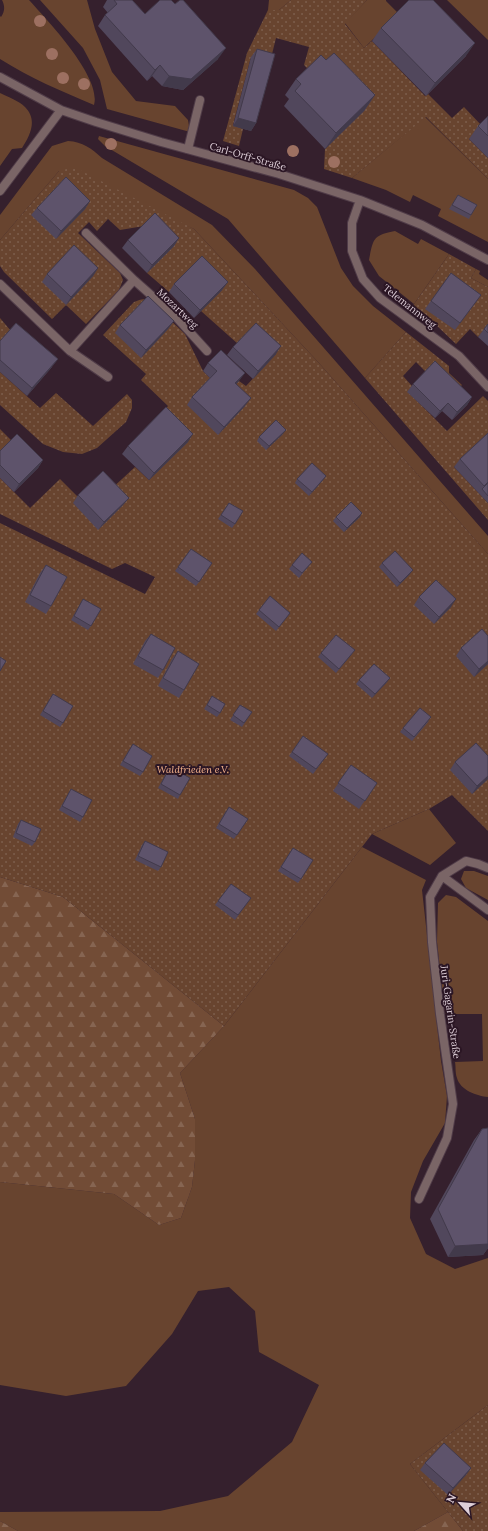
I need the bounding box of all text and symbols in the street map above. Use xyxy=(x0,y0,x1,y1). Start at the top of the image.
street label: Carl-Orff-Straße xyxy=(208,139,288,174)
street label: Telemannweg xyxy=(380,281,439,332)
street label: Mozartweg xyxy=(154,285,201,332)
park label: Waldfrieden e.V. xyxy=(157,763,229,776)
street label: Juri-Gagarin-Straße xyxy=(437,963,464,1060)
north arrow xyxy=(440,1483,480,1523)
text: N xyxy=(443,1491,459,1505)

